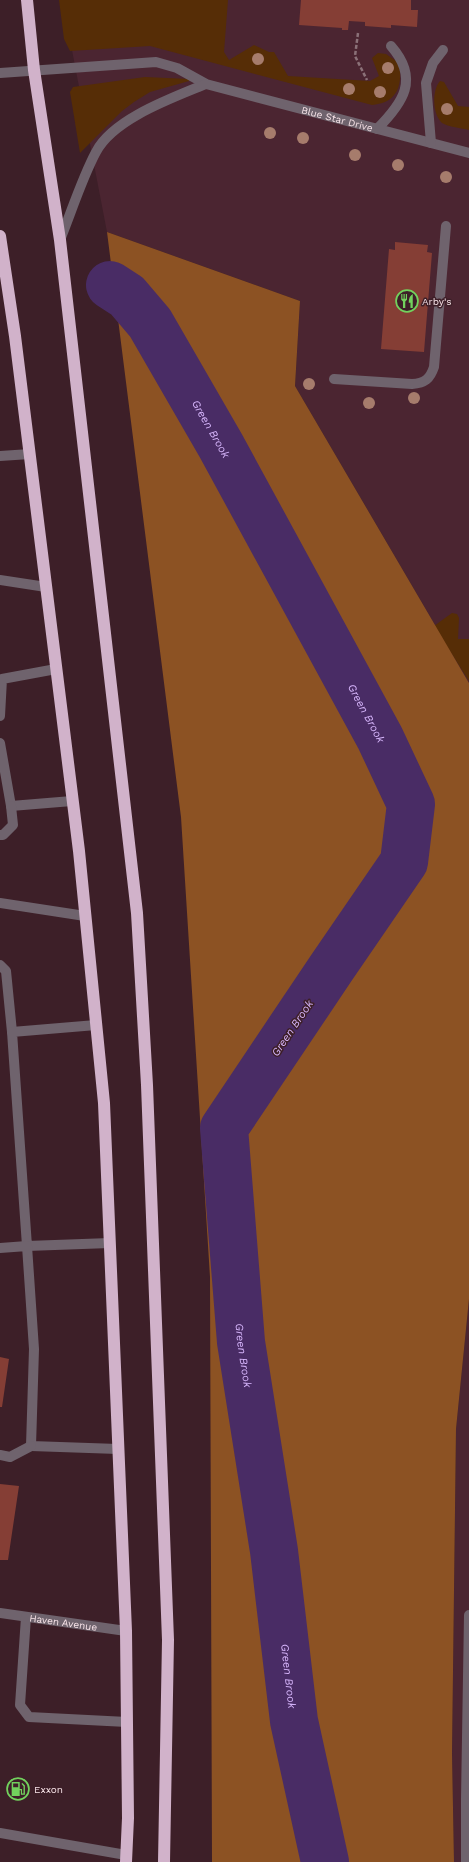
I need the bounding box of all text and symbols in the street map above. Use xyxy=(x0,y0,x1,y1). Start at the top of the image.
street label: Blue Star Drive xyxy=(300,104,374,134)
restaurant icon: Arby's xyxy=(394,288,420,314)
place label: Arby's xyxy=(422,296,451,307)
water label: Green Brook xyxy=(189,398,233,461)
water label: Green Brook xyxy=(345,682,388,746)
water label: Green Brook xyxy=(269,997,317,1059)
water label: Green Brook xyxy=(233,1323,254,1390)
street label: Haven Avenue xyxy=(29,1612,98,1633)
water label: Green Brook xyxy=(278,1643,299,1710)
fuel station icon: Exxon xyxy=(5,1776,31,1802)
place label: Exxon xyxy=(34,1784,63,1795)

